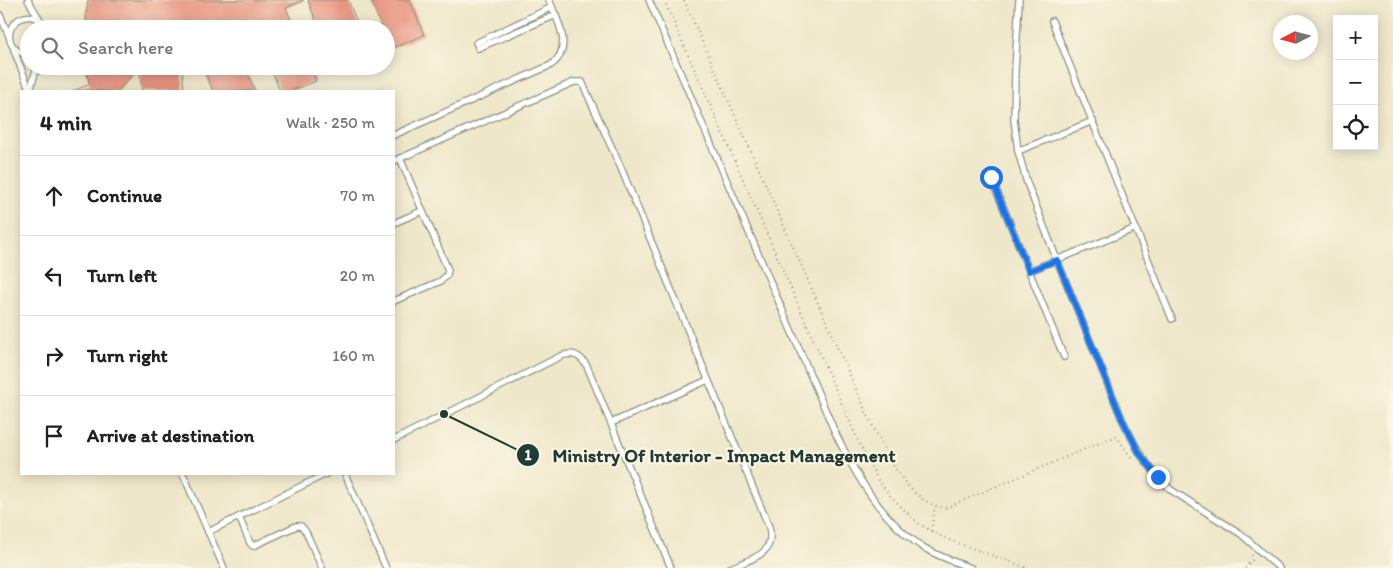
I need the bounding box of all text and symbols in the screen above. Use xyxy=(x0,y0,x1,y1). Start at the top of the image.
north arrow xyxy=(1273,15,1318,60)
map controls xyxy=(1333,15,1378,150)
button: + xyxy=(1333,15,1378,60)
search box xyxy=(20,20,395,75)
icon: search xyxy=(38,34,66,62)
text: Search here xyxy=(78,36,173,59)
button: − xyxy=(1333,60,1378,105)
button: locate xyxy=(1333,105,1378,150)
text: 4 min xyxy=(40,110,92,135)
text: Walk · 250 m xyxy=(286,113,375,132)
route start xyxy=(980,166,1003,189)
icon: ahead xyxy=(40,182,68,210)
text: Continue xyxy=(87,184,162,207)
text: 70 m xyxy=(340,186,375,205)
icon: left xyxy=(40,262,68,290)
text: Turn left xyxy=(87,264,157,287)
text: 20 m xyxy=(340,266,375,285)
icon: right xyxy=(40,342,68,370)
text: Turn right xyxy=(87,344,168,367)
text: 160 m xyxy=(332,346,375,365)
icon: arrive xyxy=(40,422,68,450)
text: Arrive at destination xyxy=(87,424,254,447)
callout: Ministry Of Interior - Impact Management xyxy=(516,438,907,472)
text: Ministry Of Interior - Impact Management xyxy=(552,444,896,467)
text: 1 xyxy=(525,446,532,464)
route end xyxy=(1147,466,1170,489)

